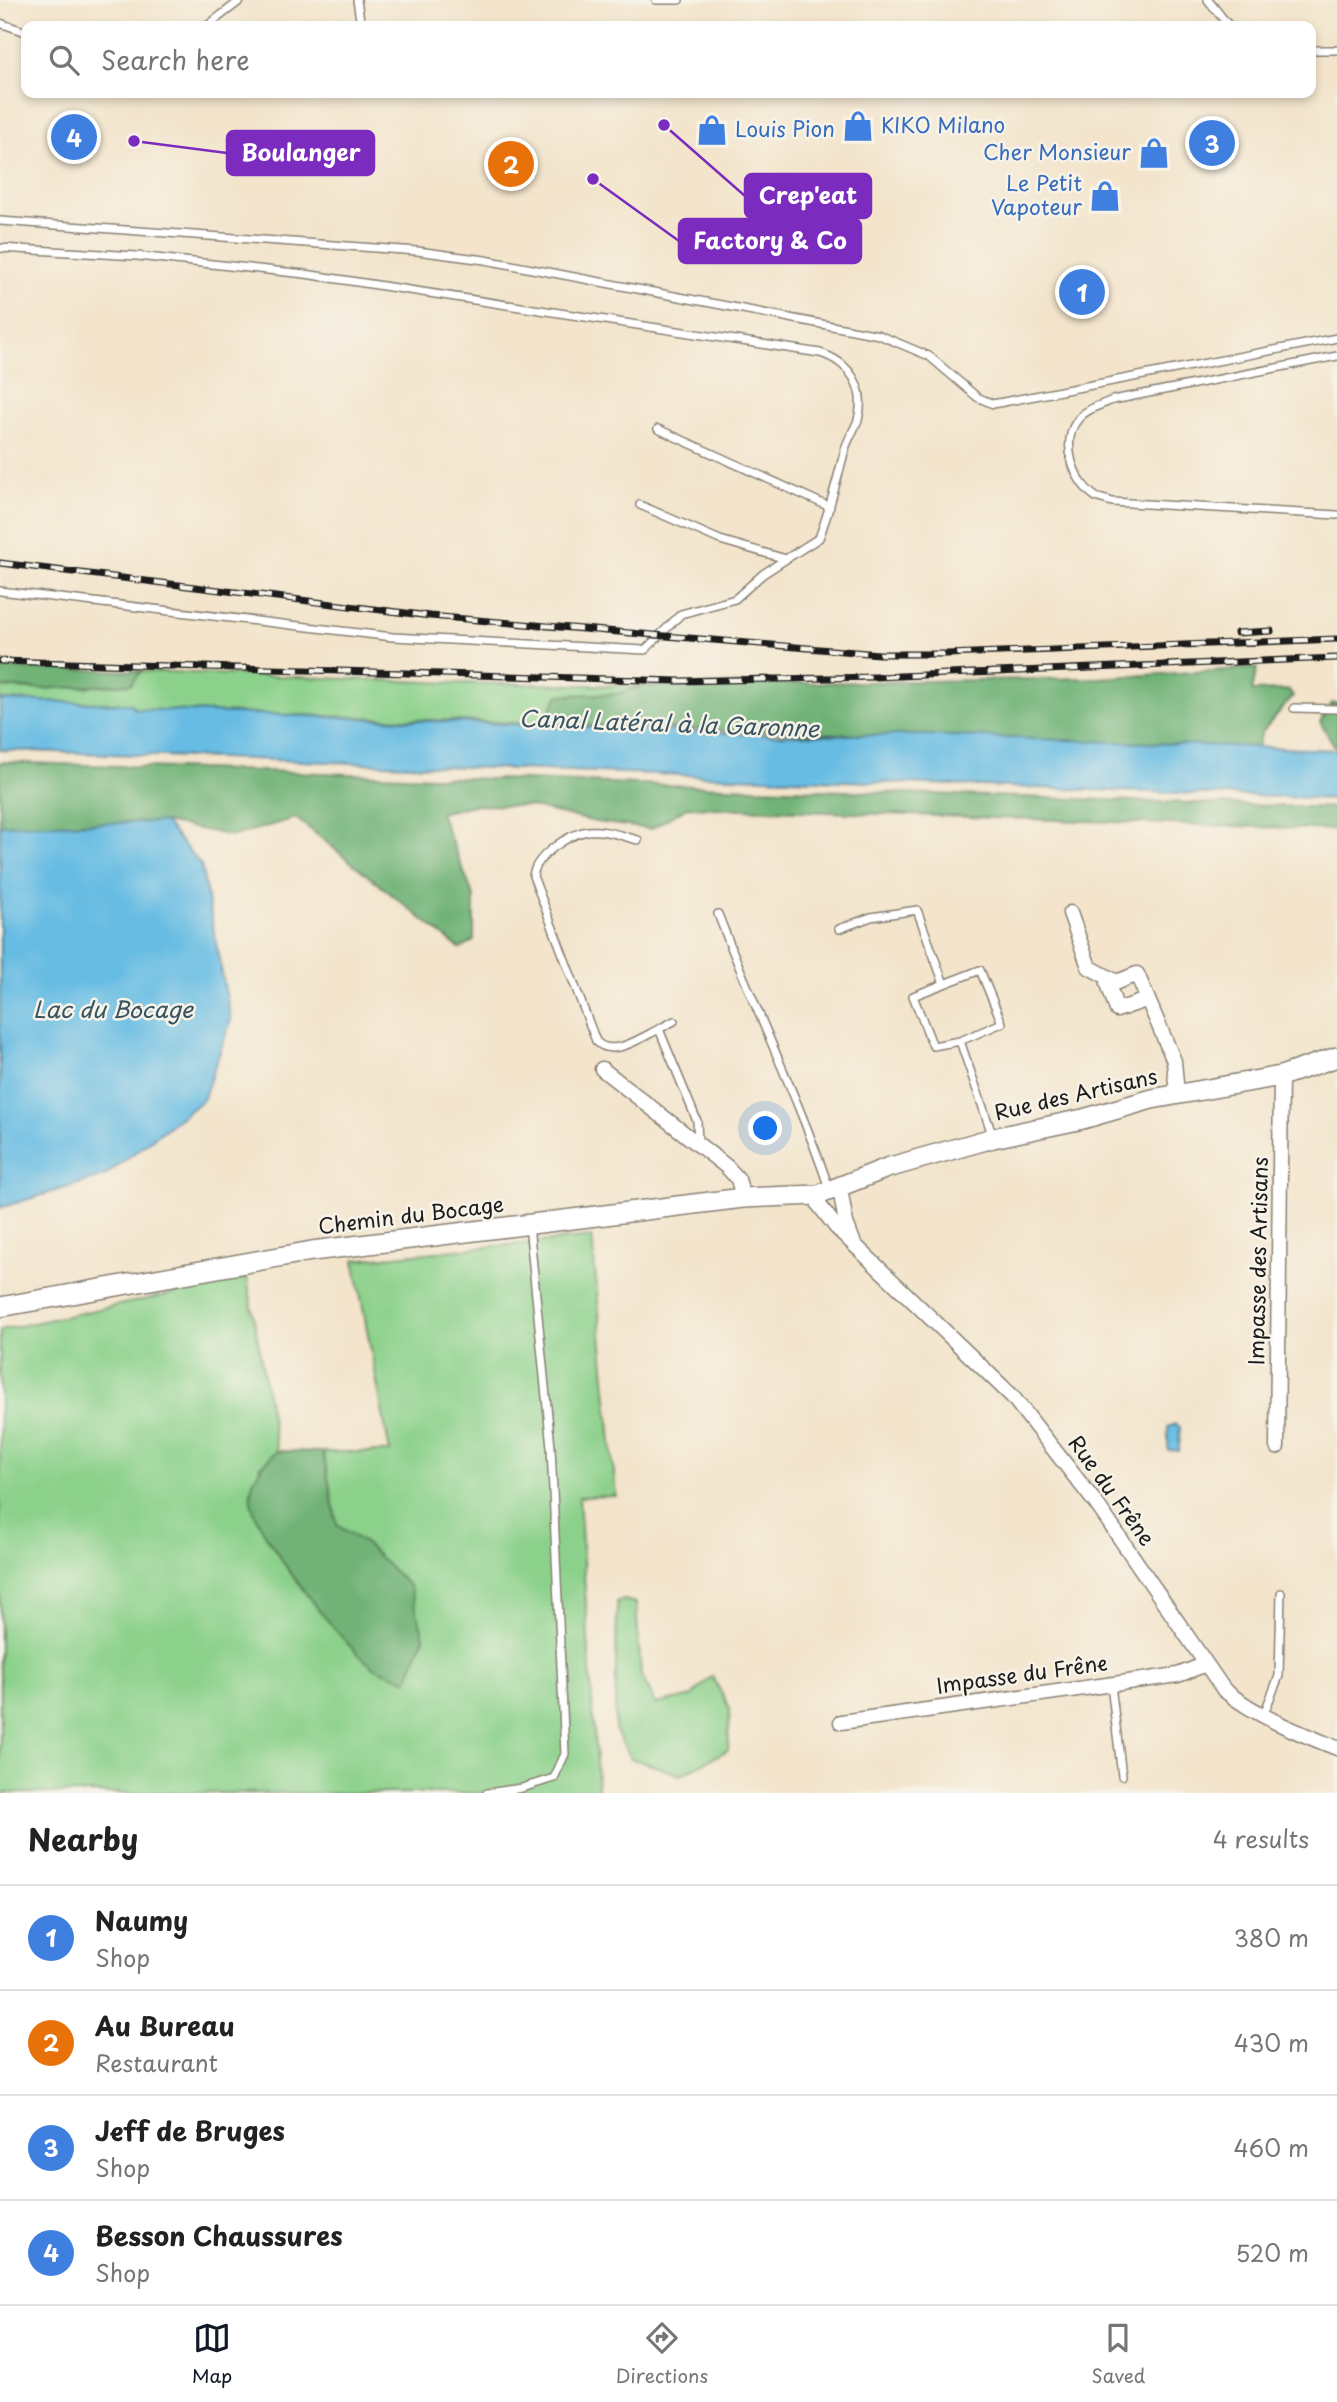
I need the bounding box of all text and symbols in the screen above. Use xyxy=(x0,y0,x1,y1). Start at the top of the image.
search box xyxy=(21,21,1316,98)
text: Search here xyxy=(101,40,250,79)
icon: search xyxy=(45,41,83,79)
place label: KIKO Milano xyxy=(881,108,1005,140)
shop icon: KIKO Milano xyxy=(841,109,875,143)
pin: 4 xyxy=(51,111,97,163)
place label: Louis Pion xyxy=(735,112,835,144)
shop icon: Louis Pion xyxy=(695,113,729,147)
pin: 3 xyxy=(1189,117,1235,169)
callout: Boulanger xyxy=(227,131,374,175)
text: Boulanger xyxy=(241,134,361,169)
place label: Cher Monsieur xyxy=(983,135,1131,167)
shop icon: Cher Monsieur xyxy=(1137,136,1171,170)
pin: 2 xyxy=(488,138,534,190)
place label: Le Petit Vapoteur xyxy=(991,166,1082,222)
callout: Crep'eat xyxy=(745,174,871,218)
text: Crep'eat xyxy=(759,177,857,212)
shop icon: Le Petit Vapoteur xyxy=(1088,179,1122,213)
callout: Factory & Co xyxy=(679,219,861,263)
text: Factory & Co xyxy=(693,222,847,257)
pin: 1 xyxy=(1059,266,1105,318)
water label: Canal Latéral à la Garonne xyxy=(518,700,821,745)
water label: Lac du Bocage xyxy=(33,991,195,1026)
street label: Rue des Artisans xyxy=(991,1059,1160,1127)
your location xyxy=(748,1111,782,1145)
street label: Impasse des Artisans xyxy=(1239,1157,1275,1365)
street label: Chemin du Bocage xyxy=(316,1187,505,1241)
street label: Rue du Frêne xyxy=(1062,1428,1164,1552)
street label: Impasse du Frêne xyxy=(934,1645,1109,1701)
text: Nearby xyxy=(28,1816,138,1861)
text: 4 results xyxy=(1213,1821,1309,1856)
text: Naumy xyxy=(95,1901,188,1940)
text: 1 xyxy=(46,1920,57,1955)
text: 380 m xyxy=(1234,1920,1309,1955)
text: Shop xyxy=(95,1940,150,1975)
text: Au Bureau xyxy=(95,2006,235,2045)
text: 2 xyxy=(43,2025,59,2060)
text: 430 m xyxy=(1234,2025,1309,2060)
text: Restaurant xyxy=(95,2045,218,2080)
text: Jeff de Bruges xyxy=(95,2111,285,2150)
text: 3 xyxy=(43,2130,59,2165)
text: 460 m xyxy=(1234,2130,1309,2165)
text: Shop xyxy=(95,2150,150,2185)
text: Besson Chaussures xyxy=(95,2216,343,2255)
text: 4 xyxy=(43,2235,59,2270)
text: 520 m xyxy=(1236,2235,1309,2270)
text: Shop xyxy=(95,2255,150,2290)
tab: Map xyxy=(192,2319,232,2389)
tab: Directions xyxy=(616,2319,708,2389)
tab: Saved xyxy=(1091,2319,1145,2389)

